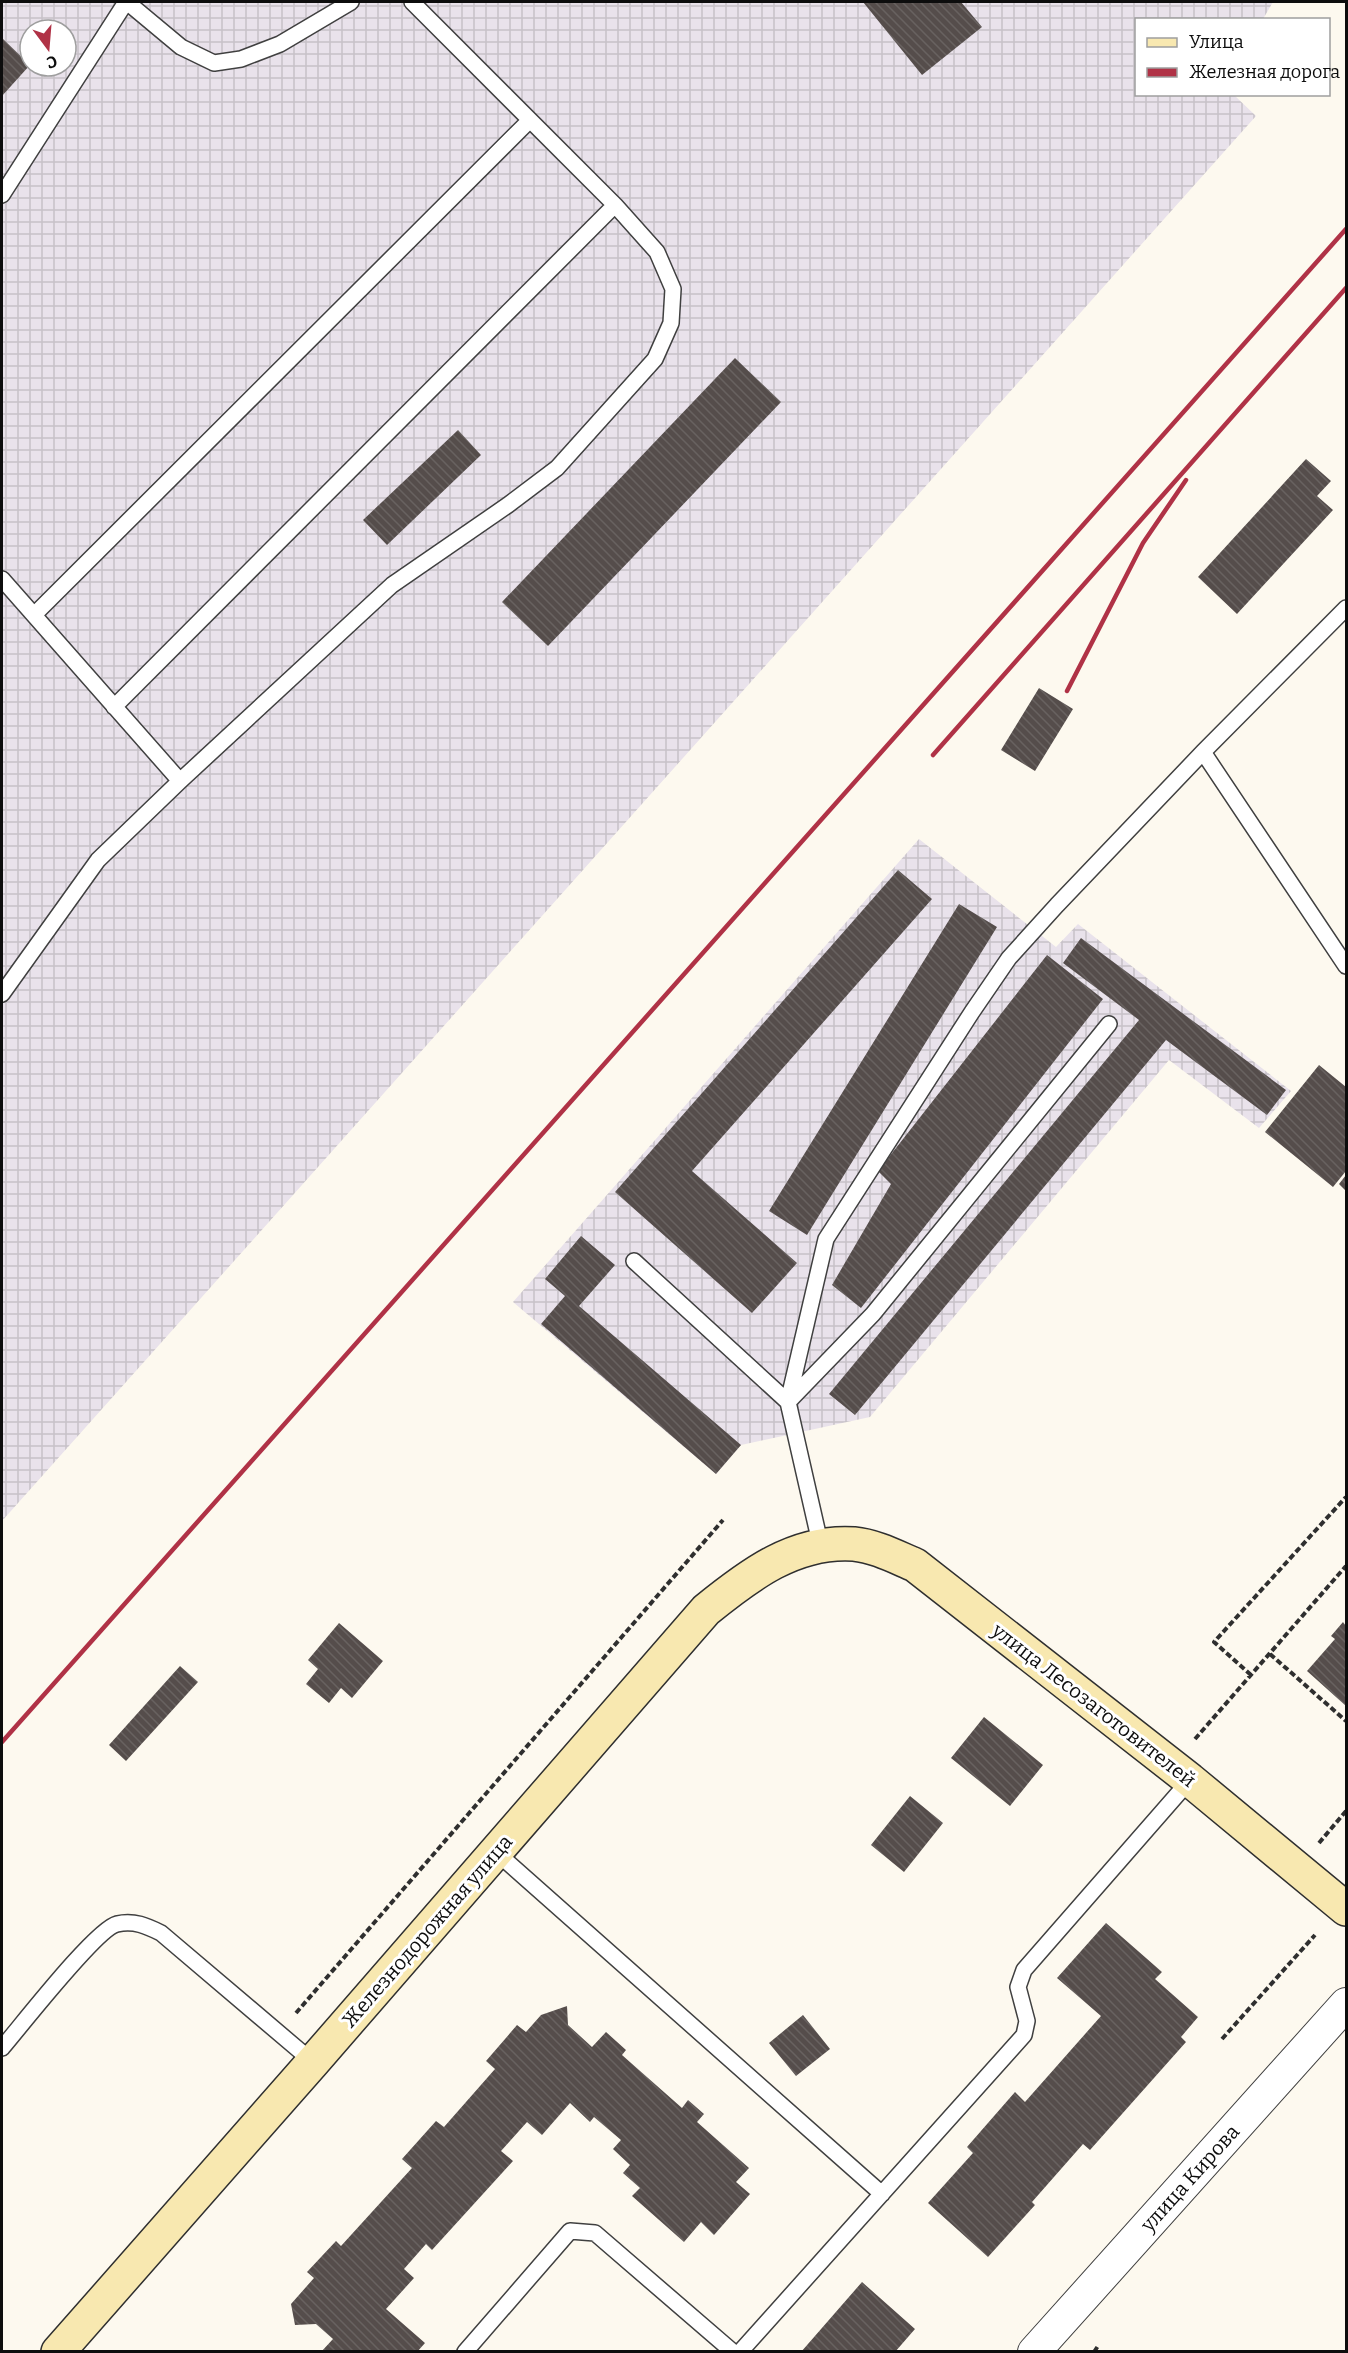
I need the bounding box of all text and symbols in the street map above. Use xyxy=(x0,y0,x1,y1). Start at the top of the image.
north arrow xyxy=(18,18,78,78)
legend xyxy=(1135,18,1330,96)
text: Улица xyxy=(1189,31,1244,53)
text: С xyxy=(45,51,59,72)
text: Железная дорога xyxy=(1189,61,1340,83)
street label: улица Лесозаготовителей xyxy=(987,1617,1201,1792)
street label: Железнодорожная улица xyxy=(337,1830,517,2032)
street label: улица Кирова xyxy=(1135,2120,1244,2237)

